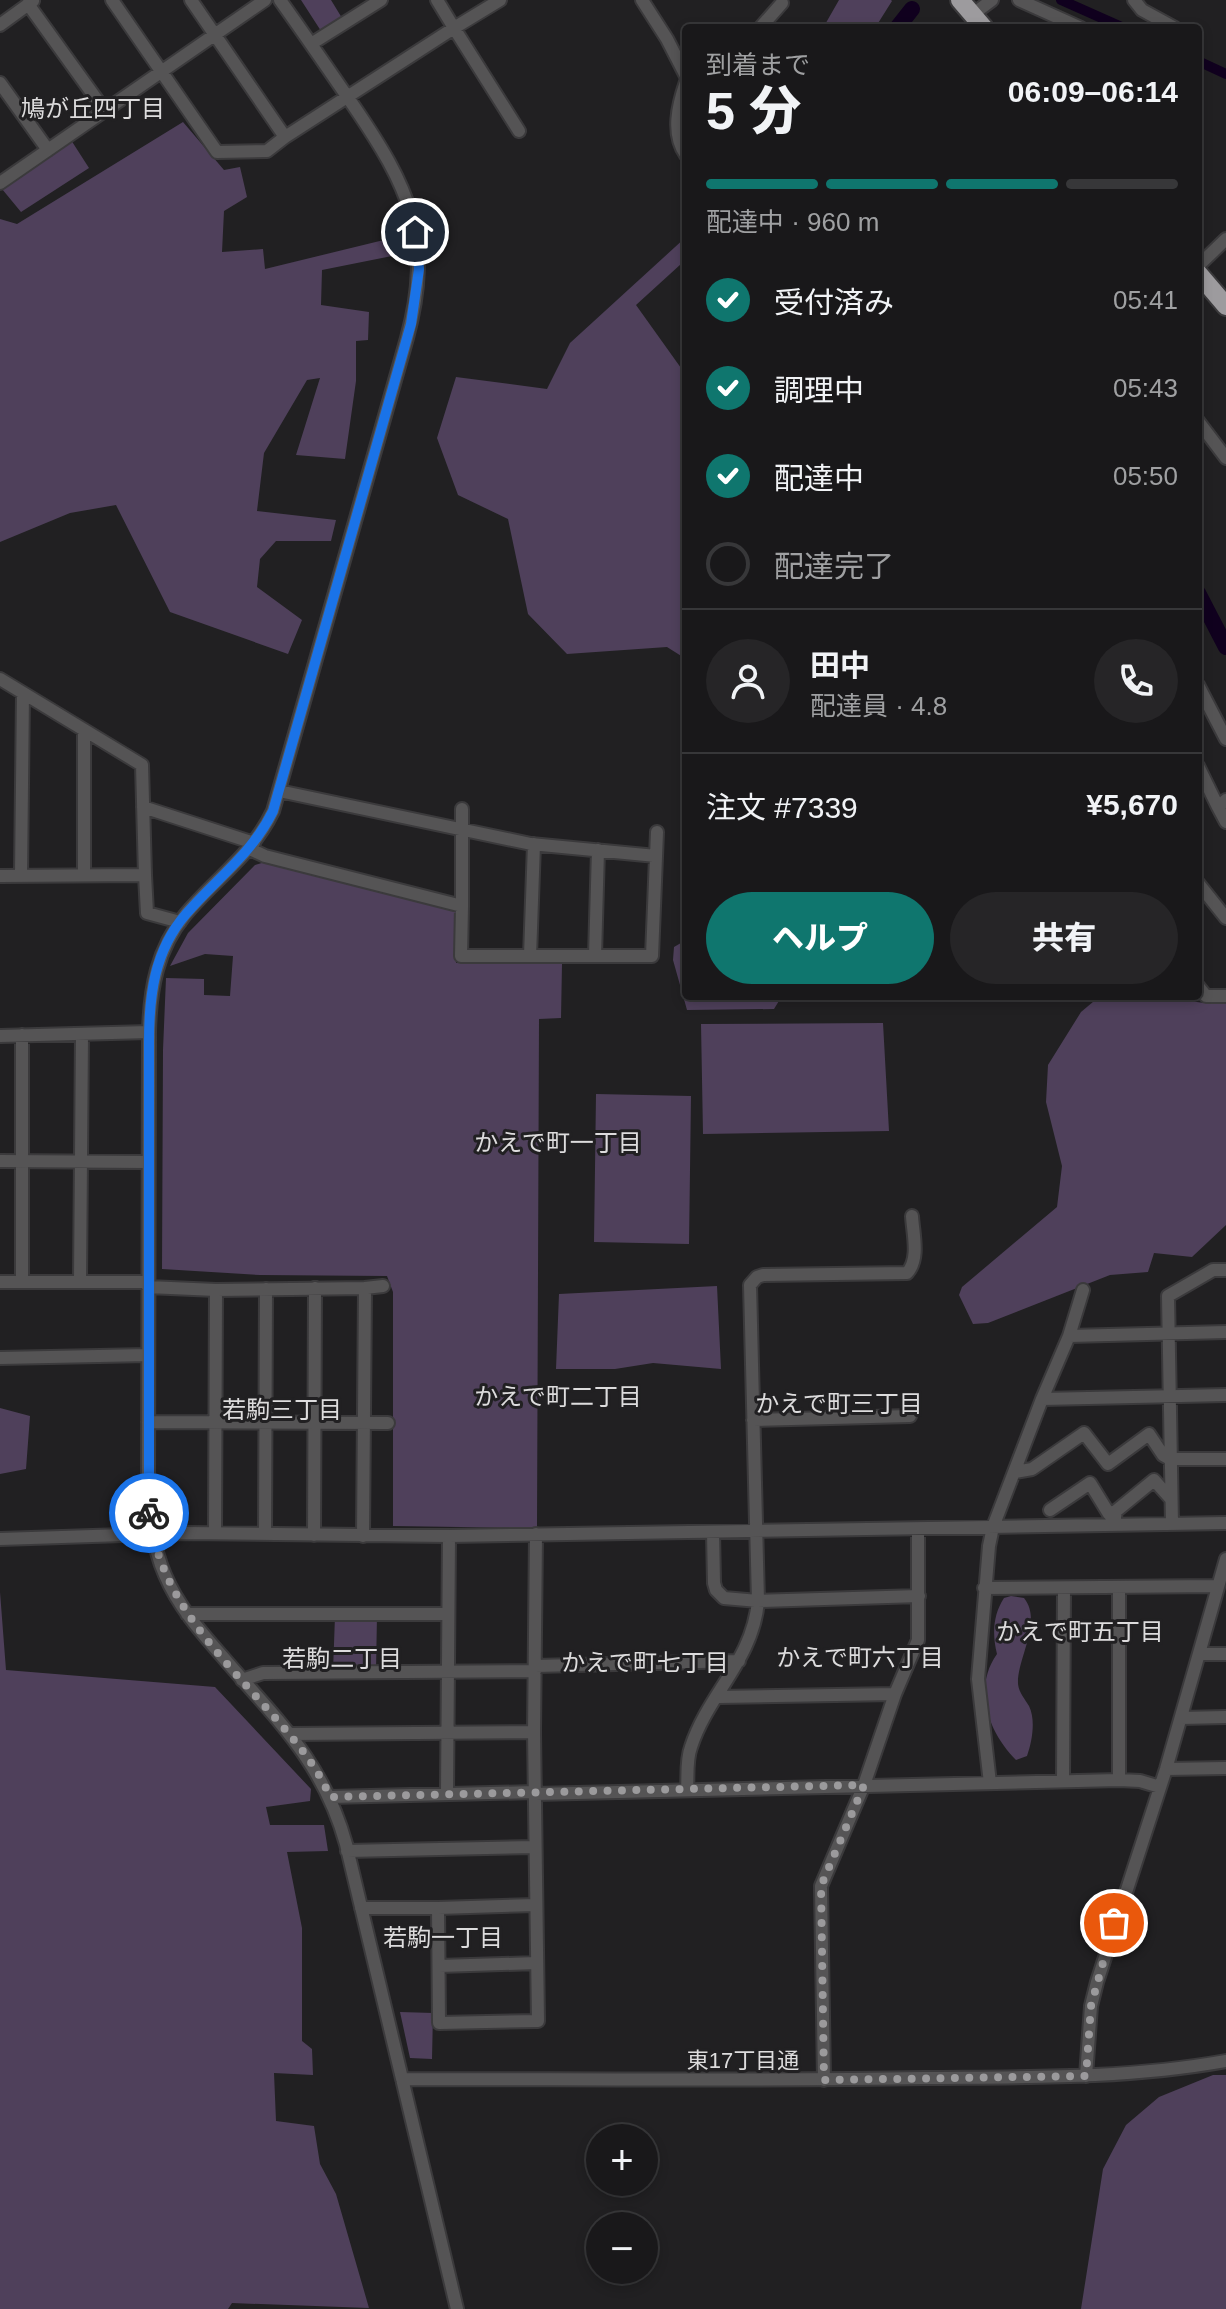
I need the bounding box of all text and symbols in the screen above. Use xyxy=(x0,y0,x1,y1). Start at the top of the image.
text: 到着まで xyxy=(706,50,810,80)
text: 06:09–06:14 xyxy=(1008,75,1178,108)
text: 5 分 xyxy=(706,82,801,140)
district label: 鳩が丘四丁目 xyxy=(21,95,165,122)
pin xyxy=(381,198,449,266)
text: 配達中 · 960 m xyxy=(706,207,879,237)
icon: home xyxy=(393,210,437,254)
icon: check xyxy=(706,278,750,322)
text: 05:41 xyxy=(1113,285,1178,315)
text: 受付済み xyxy=(774,286,894,319)
icon: check xyxy=(706,366,750,410)
text: 05:43 xyxy=(1113,373,1178,403)
text: 調理中 xyxy=(774,374,864,407)
icon: check xyxy=(706,454,750,498)
text: 05:50 xyxy=(1113,461,1178,491)
text: 配達中 xyxy=(774,462,864,495)
text: 配達完了 xyxy=(774,550,894,583)
button: person xyxy=(706,639,790,723)
button: phone xyxy=(1094,639,1178,723)
text: 田中 xyxy=(810,649,870,682)
text: 配達員 · 4.8 xyxy=(810,691,947,721)
text: ¥5,670 xyxy=(1086,788,1178,821)
text: 注文 #7339 xyxy=(706,791,858,824)
button: ヘルプ xyxy=(706,892,934,984)
button: 共有 xyxy=(950,892,1178,984)
district label: かえで町一丁目 xyxy=(474,1129,642,1156)
district label: かえで町二丁目 xyxy=(474,1383,642,1410)
district label: かえで町三丁目 xyxy=(755,1390,923,1417)
district label: 若駒三丁目 xyxy=(222,1396,342,1423)
courier xyxy=(109,1473,189,1553)
icon: bike xyxy=(127,1491,171,1535)
district label: かえで町五丁目 xyxy=(996,1618,1164,1645)
district label: かえで町六丁目 xyxy=(776,1644,944,1671)
district label: 若駒二丁目 xyxy=(282,1645,402,1672)
district label: かえで町七丁目 xyxy=(561,1649,729,1676)
pin xyxy=(1080,1889,1148,1957)
icon: bag xyxy=(1092,1901,1136,1945)
district label: 若駒一丁目 xyxy=(383,1924,503,1951)
street label: 東17丁目通 xyxy=(687,2048,799,2073)
map controls xyxy=(586,2124,658,2284)
button: + xyxy=(586,2124,658,2196)
button: − xyxy=(586,2212,658,2284)

